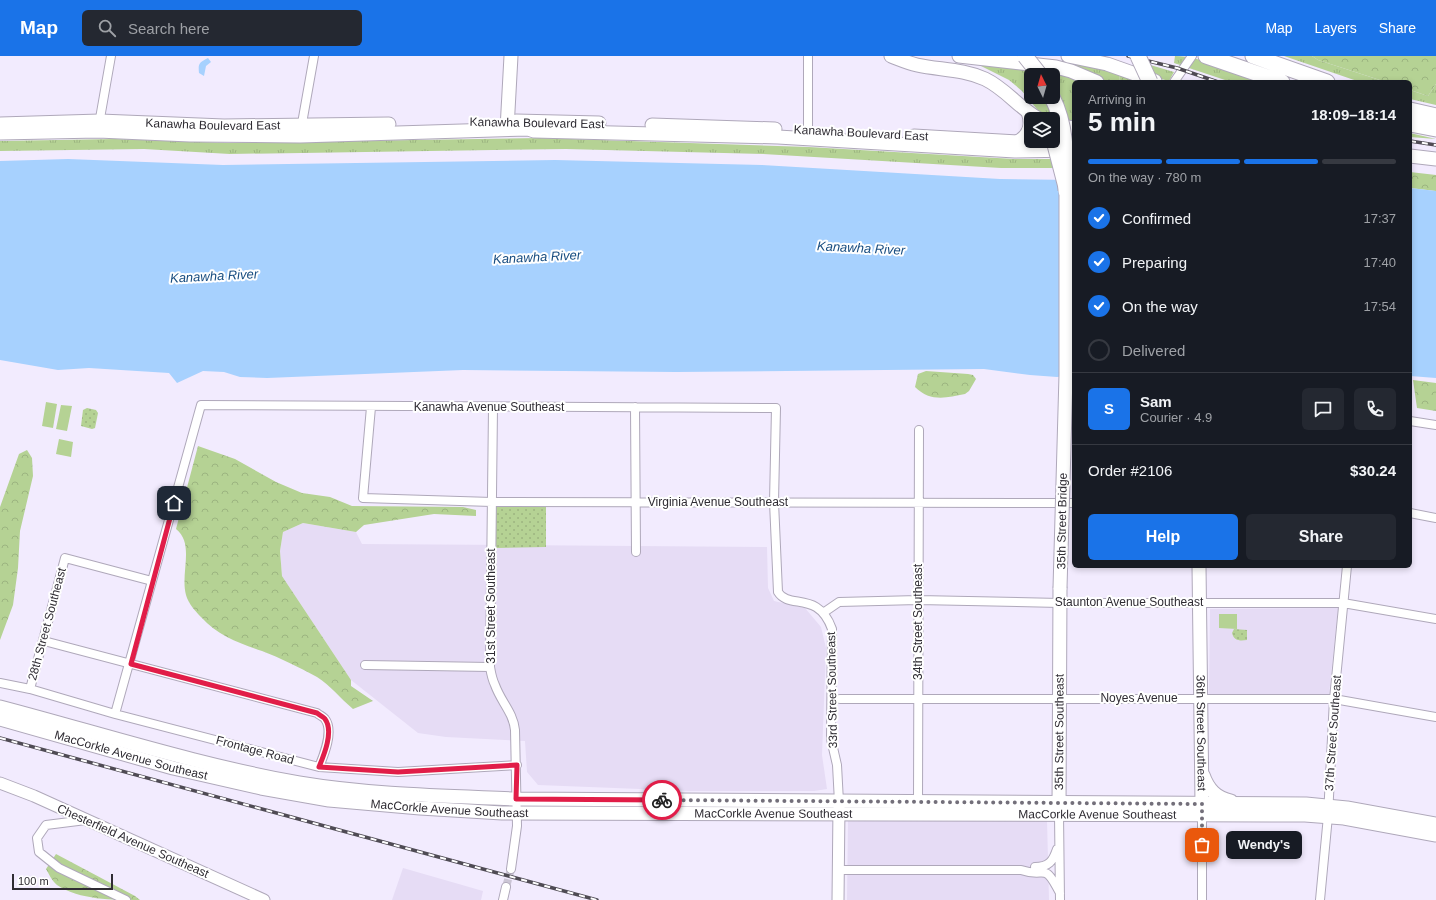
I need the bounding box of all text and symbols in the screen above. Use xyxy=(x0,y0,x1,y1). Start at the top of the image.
search box xyxy=(82,10,362,46)
text: Map xyxy=(20,17,58,38)
icon: search xyxy=(96,17,118,39)
text: Search here xyxy=(128,20,210,37)
text: Map xyxy=(1265,20,1293,36)
text: Layers xyxy=(1315,20,1357,36)
text: Share xyxy=(1379,20,1416,36)
north arrow xyxy=(1024,68,1060,104)
map controls xyxy=(1024,68,1060,148)
text: Arriving in xyxy=(1088,92,1146,107)
text: 18:09–18:14 xyxy=(1311,106,1396,123)
text: 5 min xyxy=(1088,107,1156,137)
button: layers xyxy=(1024,112,1060,148)
street label: Kanawha Boulevard East xyxy=(470,115,605,131)
street label: Kanawha Boulevard East xyxy=(145,116,281,133)
street label: Kanawha Boulevard East xyxy=(793,122,929,144)
text: On the way · 780 m xyxy=(1088,170,1201,185)
icon: check xyxy=(1088,207,1110,229)
text: Confirmed xyxy=(1122,210,1191,227)
text: 17:37 xyxy=(1363,211,1396,226)
water label: Kanawha River xyxy=(817,238,906,258)
water label: Kanawha River xyxy=(493,247,582,267)
icon: check xyxy=(1088,251,1110,273)
text: Preparing xyxy=(1122,254,1187,271)
text: 17:40 xyxy=(1363,255,1396,270)
water label: Kanawha River xyxy=(170,266,259,286)
icon: check xyxy=(1088,295,1110,317)
text: On the way xyxy=(1122,298,1198,315)
text: 17:54 xyxy=(1363,299,1396,314)
text: Delivered xyxy=(1122,342,1185,359)
button: chat xyxy=(1302,388,1344,430)
button: phone xyxy=(1354,388,1396,430)
text: Sam xyxy=(1140,393,1172,410)
street label: Kanawha Avenue Southeast xyxy=(414,400,565,414)
text: S xyxy=(1104,400,1114,417)
text: Courier · 4.9 xyxy=(1140,410,1212,425)
text: Order #2106 xyxy=(1088,462,1172,479)
text: $30.24 xyxy=(1350,462,1396,479)
street label: 35th Street Bridge xyxy=(1054,472,1070,569)
pin xyxy=(157,486,191,520)
icon: home xyxy=(163,492,185,514)
street label: Virginia Avenue Southeast xyxy=(648,495,789,509)
button: Help xyxy=(1088,514,1238,560)
button: Share xyxy=(1246,514,1396,560)
street label: 31st Street Southeast xyxy=(484,548,498,664)
street label: 34th Street Southeast xyxy=(911,563,925,680)
street label: 28th Street Southeast xyxy=(25,565,69,682)
street label: Staunton Avenue Southeast xyxy=(1055,595,1204,609)
street label: 33rd Street Southeast xyxy=(824,631,840,748)
street label: 35th Street Southeast xyxy=(1052,673,1067,790)
street label: 37th Street Southeast xyxy=(1322,674,1344,791)
street label: 36th Street Southeast xyxy=(1193,675,1209,792)
street label: Noyes Avenue xyxy=(1100,691,1178,705)
street label: MacCorkle Avenue Southeast xyxy=(53,728,210,783)
street label: Frontage Road xyxy=(215,733,295,767)
courier xyxy=(642,780,682,820)
icon: bike xyxy=(651,789,673,811)
street label: MacCorkle Avenue Southeast xyxy=(370,797,529,820)
street label: Chesterfield Avenue Southeast xyxy=(55,801,212,881)
street label: MacCorkle Avenue Southeast xyxy=(694,806,853,821)
street label: MacCorkle Avenue Southeast xyxy=(1018,807,1177,822)
pin xyxy=(1185,828,1219,862)
callout: Wendy's xyxy=(1226,831,1302,859)
icon: bag xyxy=(1191,834,1213,856)
text: Wendy's xyxy=(1238,837,1290,852)
scale bar xyxy=(12,872,113,891)
text: 100 m xyxy=(18,875,49,887)

